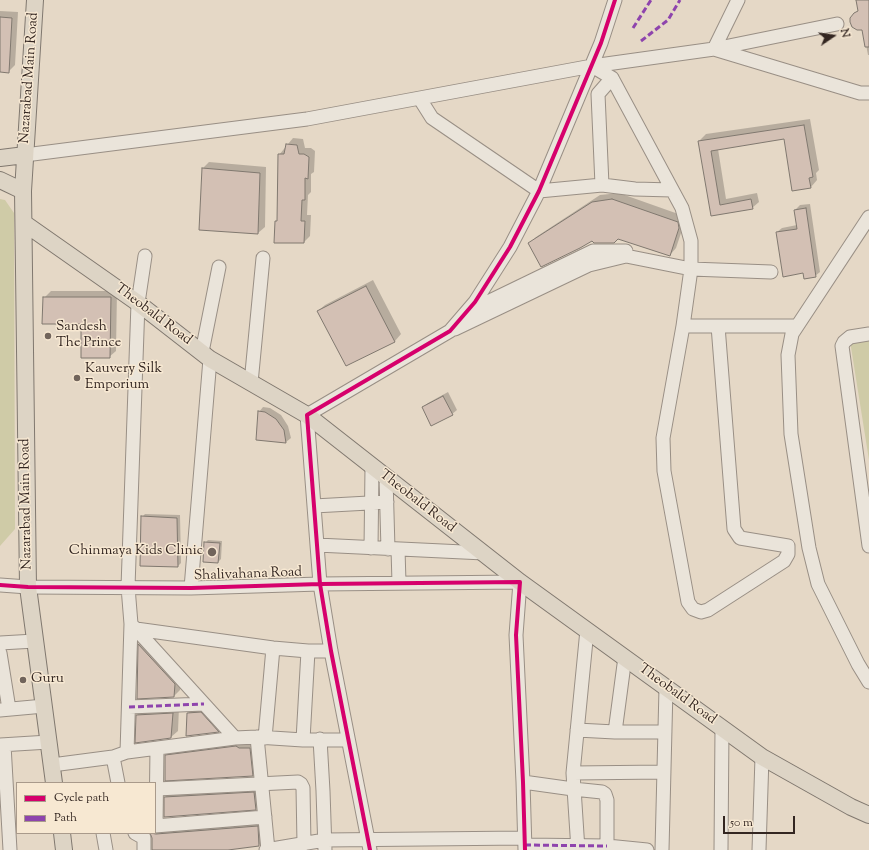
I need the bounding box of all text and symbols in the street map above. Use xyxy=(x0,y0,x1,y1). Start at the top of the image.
street label: Nazarabad Main Road xyxy=(17,12,43,144)
north arrow xyxy=(813,16,853,56)
text: N xyxy=(836,27,853,39)
street label: Theobald Road xyxy=(111,281,195,349)
place label: Sandesh The Prince xyxy=(56,320,121,352)
marker: Sandesh The Prince xyxy=(43,331,53,341)
place label: Kauvery Silk Emporium xyxy=(85,362,162,394)
marker: Kauvery Silk Emporium xyxy=(72,373,82,383)
street label: Nazarabad Main Road xyxy=(17,438,37,570)
street label: Theobald Road xyxy=(375,467,459,537)
place label: Chinmaya Kids Clinic xyxy=(69,544,203,560)
marker: Chinmaya Kids Clinic xyxy=(206,546,218,558)
street label: Shalivahana Road xyxy=(194,565,302,585)
street label: Theobald Road xyxy=(635,661,719,729)
place label: Guru xyxy=(31,672,64,688)
marker: Guru xyxy=(18,675,28,685)
legend xyxy=(16,782,156,834)
text: Cycle path xyxy=(54,789,109,807)
scale bar xyxy=(725,808,797,834)
text: Path xyxy=(54,809,77,827)
text: 50 m xyxy=(730,814,753,832)

